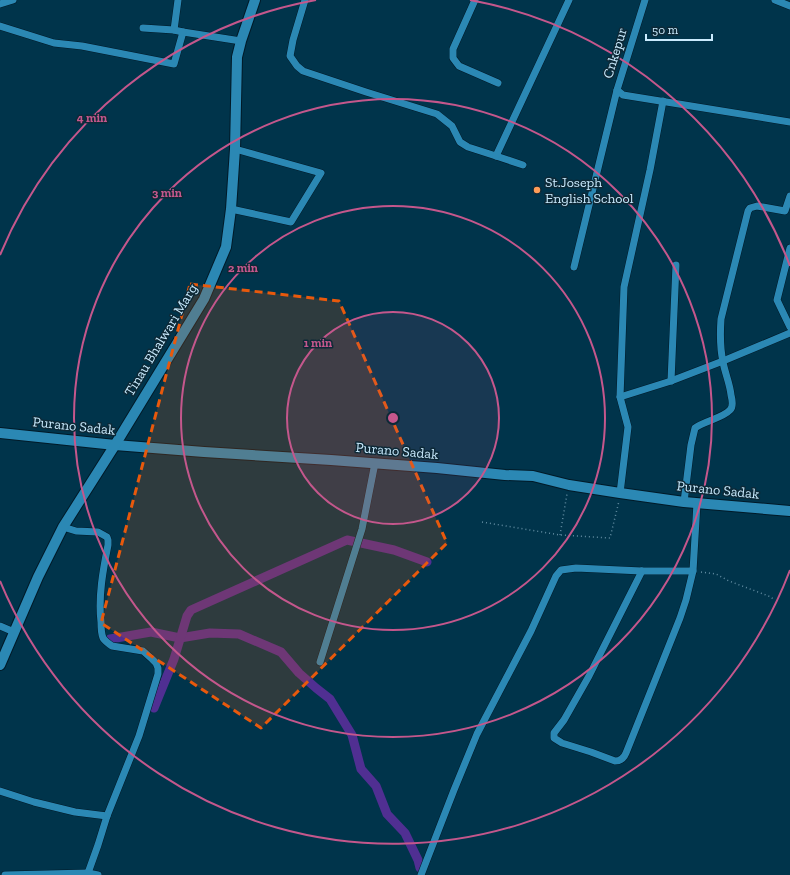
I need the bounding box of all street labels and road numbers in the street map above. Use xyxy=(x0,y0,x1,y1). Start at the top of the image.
street label: Cnkepur xyxy=(599,25,631,80)
street label: Tinau Bhalwari Marg xyxy=(121,281,201,399)
street label: Purano Sadak xyxy=(32,413,117,439)
street label: Purano Sadak xyxy=(355,439,440,463)
street label: Purano Sadak xyxy=(676,477,761,503)

